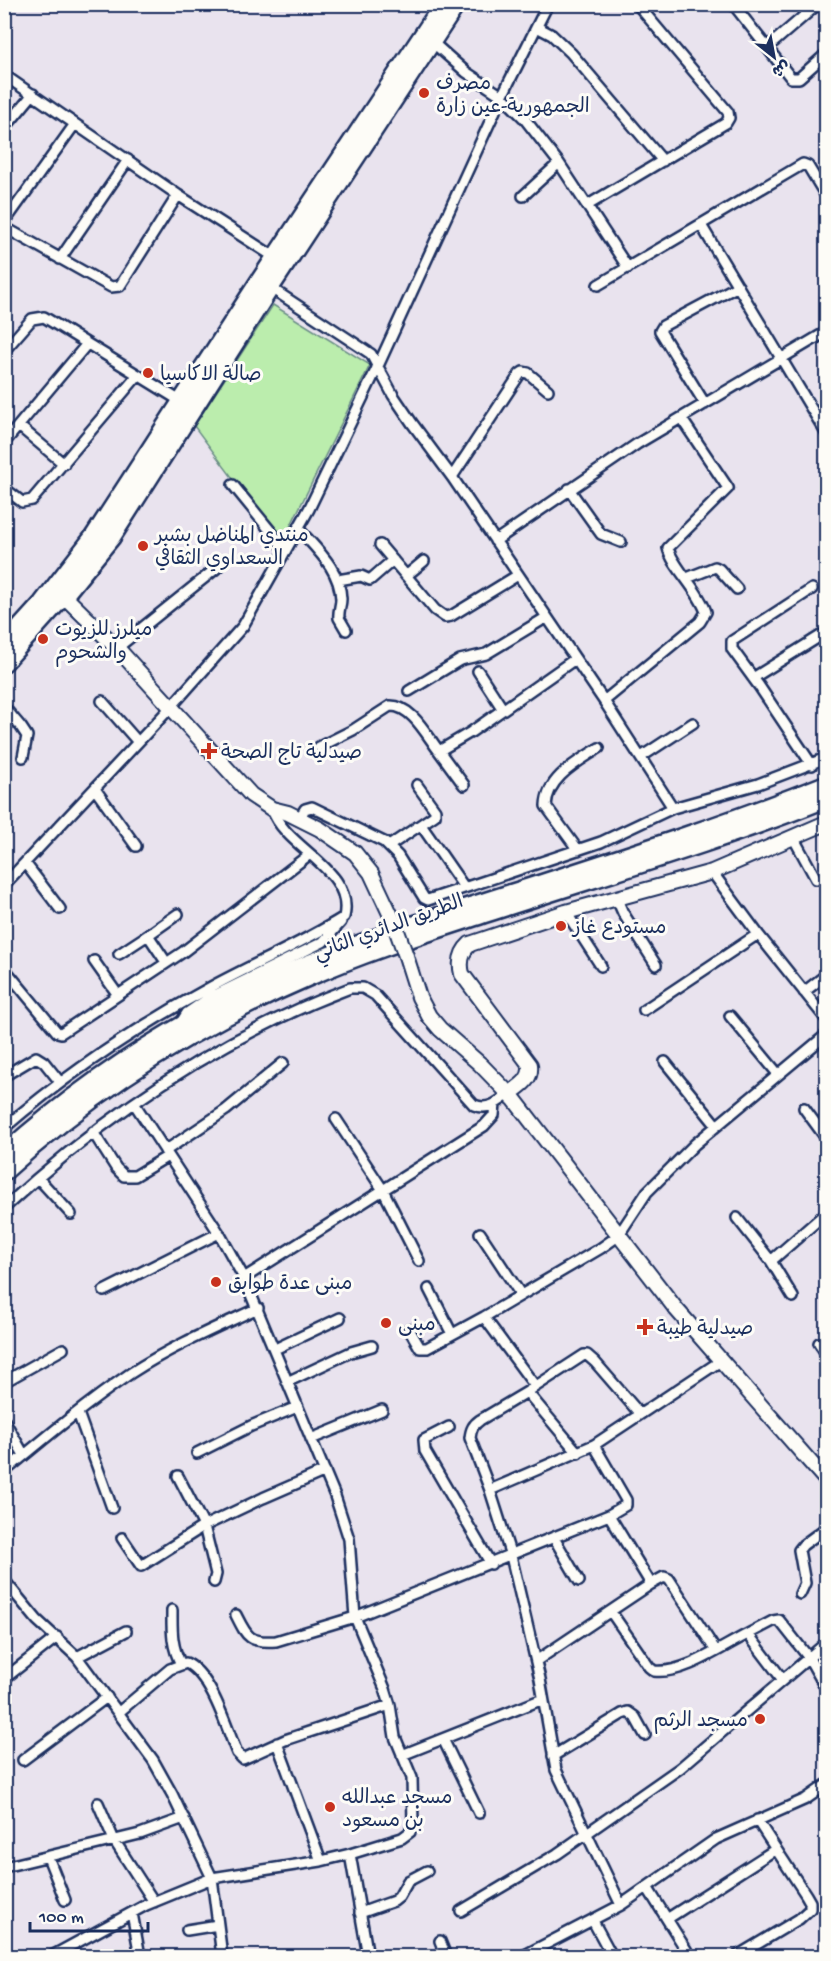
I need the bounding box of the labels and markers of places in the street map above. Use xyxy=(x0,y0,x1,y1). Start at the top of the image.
place label: مصرف الجمهورية-عين زارة xyxy=(436,73,590,120)
marker: مصرف الجمهورية-عين زارة xyxy=(417,86,431,100)
place label: صالة الاكاسيا xyxy=(160,364,262,388)
marker: صالة الاكاسيا xyxy=(141,366,155,380)
place label: منتدي المناضل بشير السعداوي الثقافي xyxy=(153,525,309,572)
marker: منتدي المناضل بشير السعداوي الثقافي xyxy=(136,539,150,553)
place label: ميلرز للزيوت والشحوم xyxy=(55,619,152,667)
marker: ميلرز للزيوت والشحوم xyxy=(36,632,50,646)
place label: صيدلية تاج الصحة xyxy=(221,742,362,766)
marker: صيدلية تاج الصحة xyxy=(202,744,216,758)
place label: مستودع غاز xyxy=(571,917,666,941)
marker: مستودع غاز xyxy=(554,919,568,933)
place label: مبنى عدة طوابق xyxy=(228,1273,352,1297)
marker: مبنى عدة طوابق xyxy=(209,1275,223,1289)
place label: مبنى xyxy=(398,1315,436,1338)
marker: مبنى xyxy=(379,1316,393,1330)
place label: صيدلية طيبة xyxy=(657,1318,753,1342)
marker: صيدلية طيبة xyxy=(638,1320,652,1334)
place label: مسجد الرثم xyxy=(653,1710,748,1734)
marker: مسجد الرثم xyxy=(753,1712,767,1726)
place label: مسجد عبدالله بن مسعود xyxy=(342,1787,452,1834)
marker: مسجد عبدالله بن مسعود xyxy=(323,1800,337,1814)

